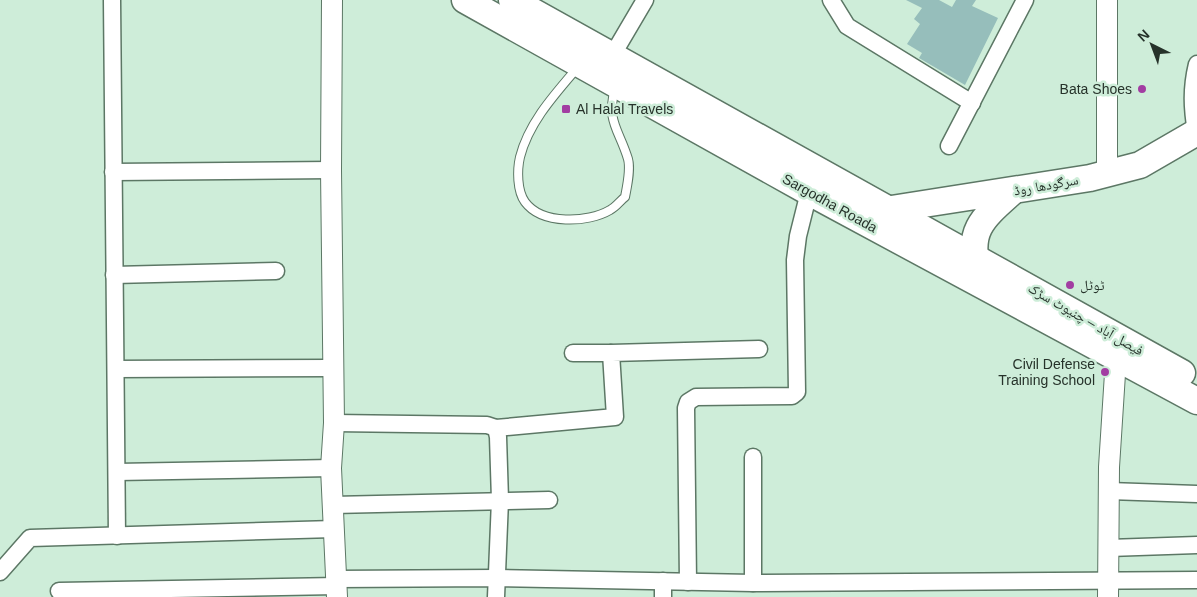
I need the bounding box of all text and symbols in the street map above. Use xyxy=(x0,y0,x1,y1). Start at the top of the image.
north arrow xyxy=(1127,20,1177,70)
text: N xyxy=(1134,26,1152,45)
place label: Bata Shoes xyxy=(1060,81,1132,97)
marker: Bata Shoes xyxy=(1136,83,1148,95)
place label: Al Halal Travels xyxy=(576,101,673,117)
marker: Al Halal Travels xyxy=(560,103,572,115)
street label: Sargodha Roada xyxy=(780,170,880,236)
street label: سرگودھا روڈ xyxy=(1012,171,1080,200)
place label: ٹوٹل xyxy=(1080,277,1105,294)
street label: فیصل آباد – چنیوٹ سڑک xyxy=(1025,279,1147,359)
marker: ٹوٹل xyxy=(1064,279,1076,291)
place label: Civil Defense Training School xyxy=(998,356,1095,388)
marker: Civil Defense Training School xyxy=(1099,366,1111,378)

